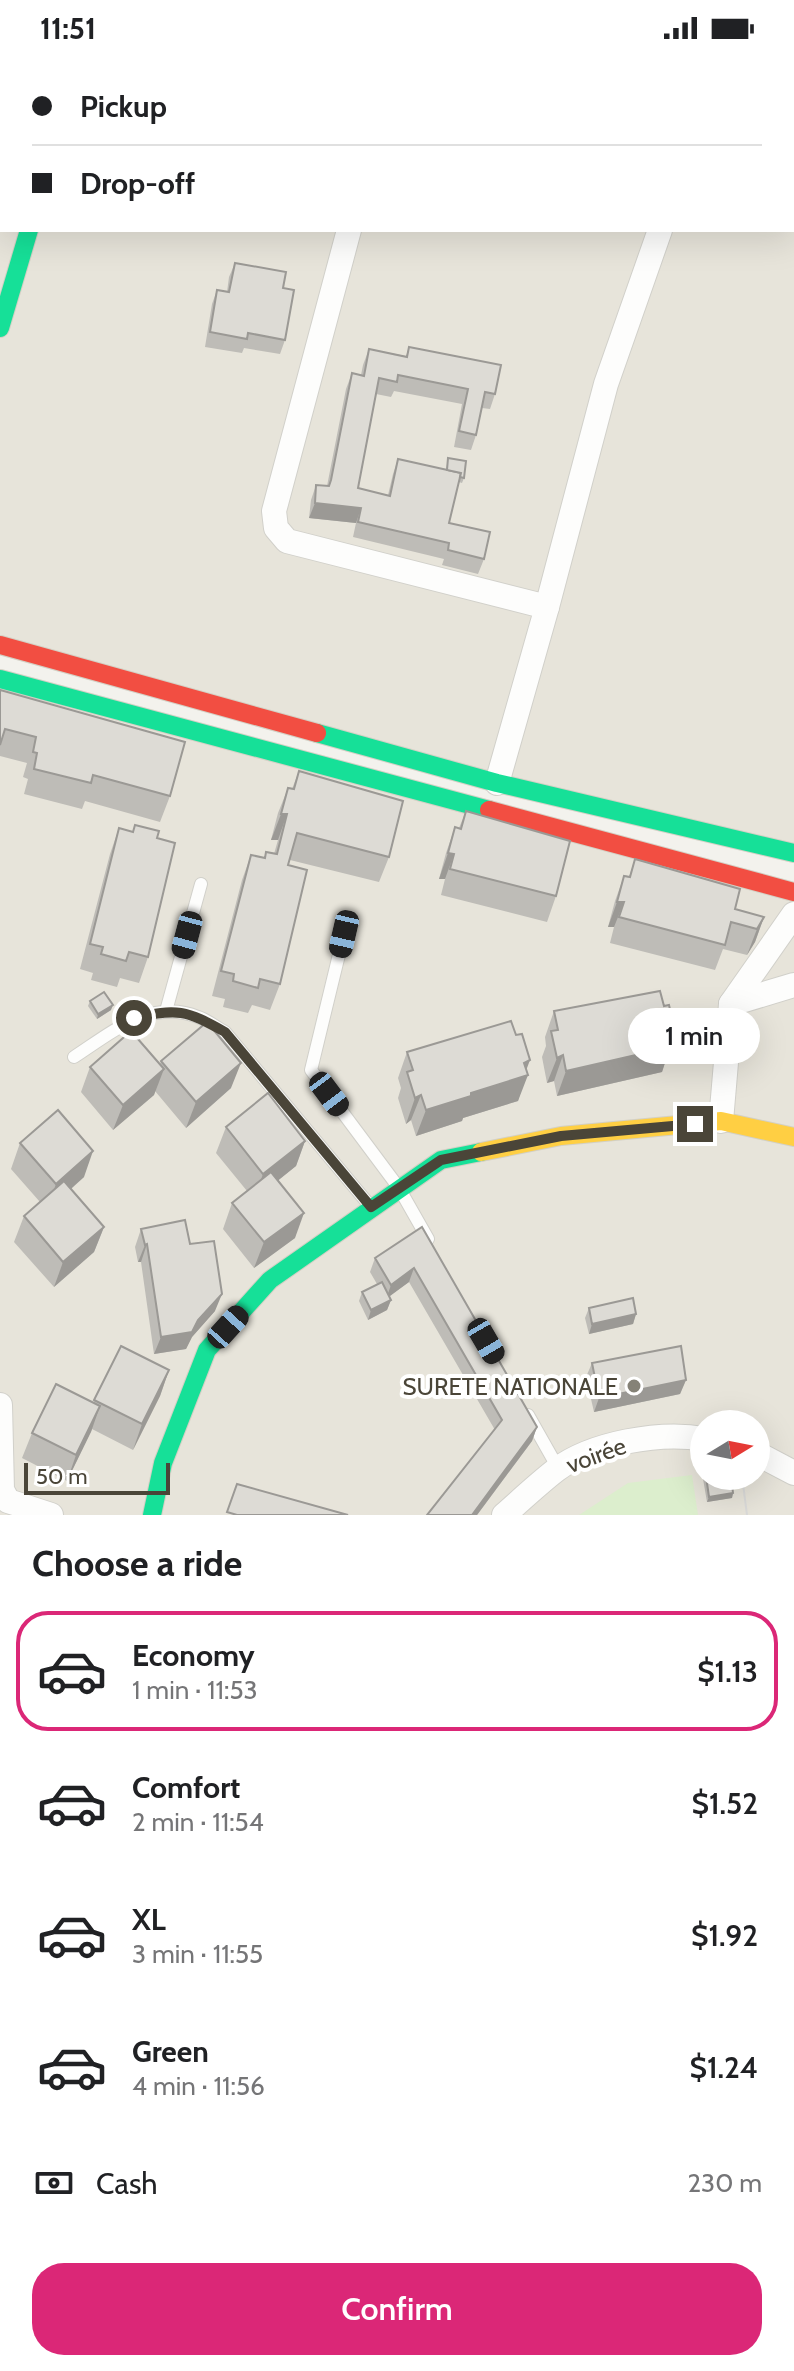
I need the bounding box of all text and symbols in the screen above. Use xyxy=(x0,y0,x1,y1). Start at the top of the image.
text: 11:51 xyxy=(40,10,96,47)
text: Pickup xyxy=(80,88,167,125)
text: Drop-off xyxy=(80,165,195,202)
car xyxy=(327,908,361,960)
car xyxy=(169,909,205,961)
route start xyxy=(116,1000,152,1036)
callout: 1 min xyxy=(629,1008,761,1064)
text: 1 min xyxy=(665,1020,723,1052)
car xyxy=(305,1068,353,1120)
route end xyxy=(677,1106,713,1142)
car xyxy=(203,1301,253,1353)
car xyxy=(464,1314,508,1368)
place label: SURETE NATIONALE xyxy=(403,1372,618,1401)
marker: SURETE NATIONALE xyxy=(625,1377,643,1395)
north arrow xyxy=(690,1410,770,1490)
map controls xyxy=(690,1410,770,1490)
street label: voirée xyxy=(562,1431,630,1479)
scale bar xyxy=(24,1459,170,1495)
text: 50 m xyxy=(36,1463,88,1490)
text: Choose a ride xyxy=(32,1541,242,1585)
icon: car xyxy=(36,1635,108,1707)
text: Economy xyxy=(132,1637,255,1674)
text: $1.13 xyxy=(697,1653,758,1690)
text: 1 min · 11:53 xyxy=(132,1674,258,1706)
icon: car xyxy=(36,1767,108,1839)
text: Comfort xyxy=(132,1769,240,1806)
text: $1.52 xyxy=(691,1785,758,1822)
text: 2 min · 11:54 xyxy=(132,1806,264,1838)
icon: car xyxy=(36,1899,108,1971)
text: XL xyxy=(132,1901,166,1938)
text: $1.92 xyxy=(691,1917,758,1954)
text: 3 min · 11:55 xyxy=(132,1938,263,1970)
icon: car xyxy=(36,2031,108,2103)
text: Green xyxy=(132,2033,209,2070)
text: $1.24 xyxy=(689,2049,758,2086)
text: 4 min · 11:56 xyxy=(132,2070,265,2102)
icon: cash xyxy=(32,2161,76,2205)
text: Cash xyxy=(96,2165,158,2202)
text: 230 m xyxy=(688,2167,762,2199)
button: Confirm xyxy=(32,2263,762,2355)

